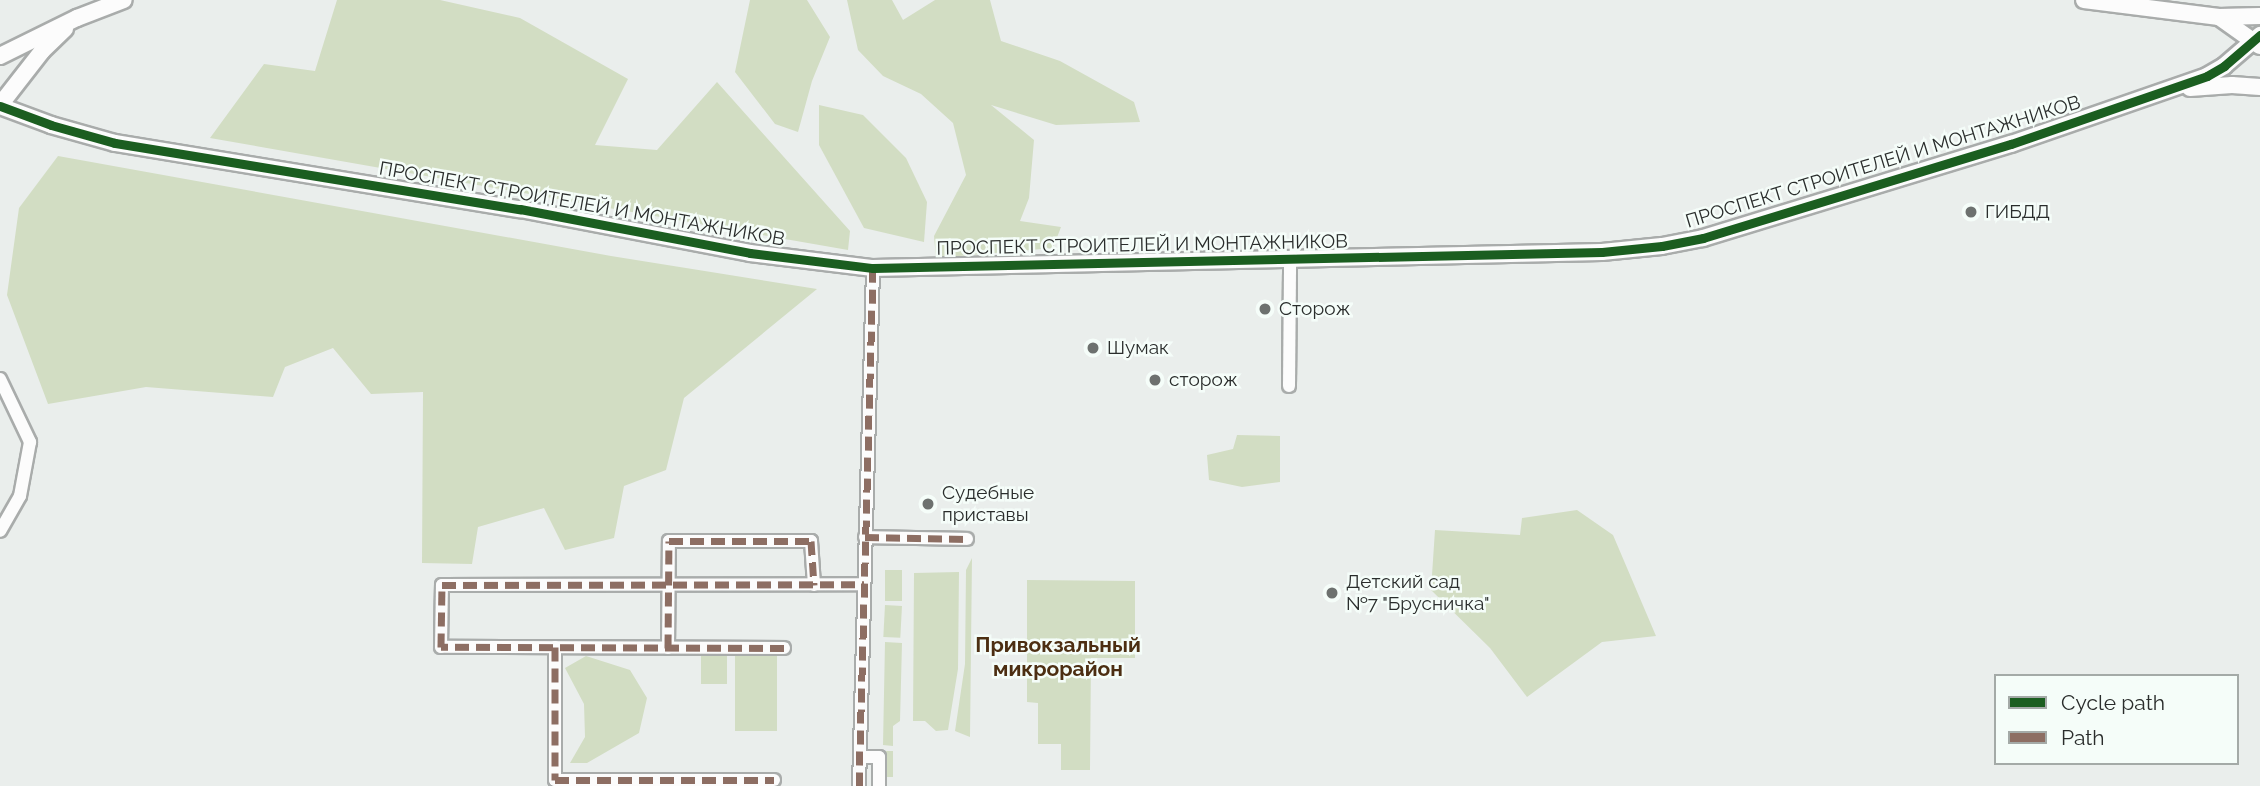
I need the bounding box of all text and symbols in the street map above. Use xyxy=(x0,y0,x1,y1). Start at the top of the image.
street label: ПРОСПЕКТ СТРОИТЕЛЕЙ И МОНТАЖНИКОВ xyxy=(1683,91,2083,233)
street label: ПРОСПЕКТ СТРОИТЕЛЕЙ И МОНТАЖНИКОВ xyxy=(377,157,787,251)
place label: ГИБДД xyxy=(1985,201,2050,223)
marker: ГИБДД xyxy=(1963,204,1979,220)
street label: ПРОСПЕКТ СТРОИТЕЛЕЙ И МОНТАЖНИКОВ xyxy=(936,230,1348,260)
place label: Сторож xyxy=(1279,298,1350,320)
marker: Сторож xyxy=(1257,301,1273,317)
place label: Шумак xyxy=(1107,337,1169,359)
marker: Шумак xyxy=(1085,340,1101,356)
place label: сторож xyxy=(1169,369,1238,391)
marker: сторож xyxy=(1147,372,1163,388)
place label: Судебные приставы xyxy=(942,482,1034,526)
marker: Судебные приставы xyxy=(920,496,936,512)
place label: Детский сад №7 "Брусничка" xyxy=(1346,571,1490,615)
marker: Детский сад №7 "Брусничка" xyxy=(1324,585,1340,601)
district label: Привокзальный микрорайон xyxy=(975,632,1141,682)
legend xyxy=(1994,674,2239,765)
text: Cycle path xyxy=(2061,690,2165,715)
text: Path xyxy=(2061,725,2105,750)

